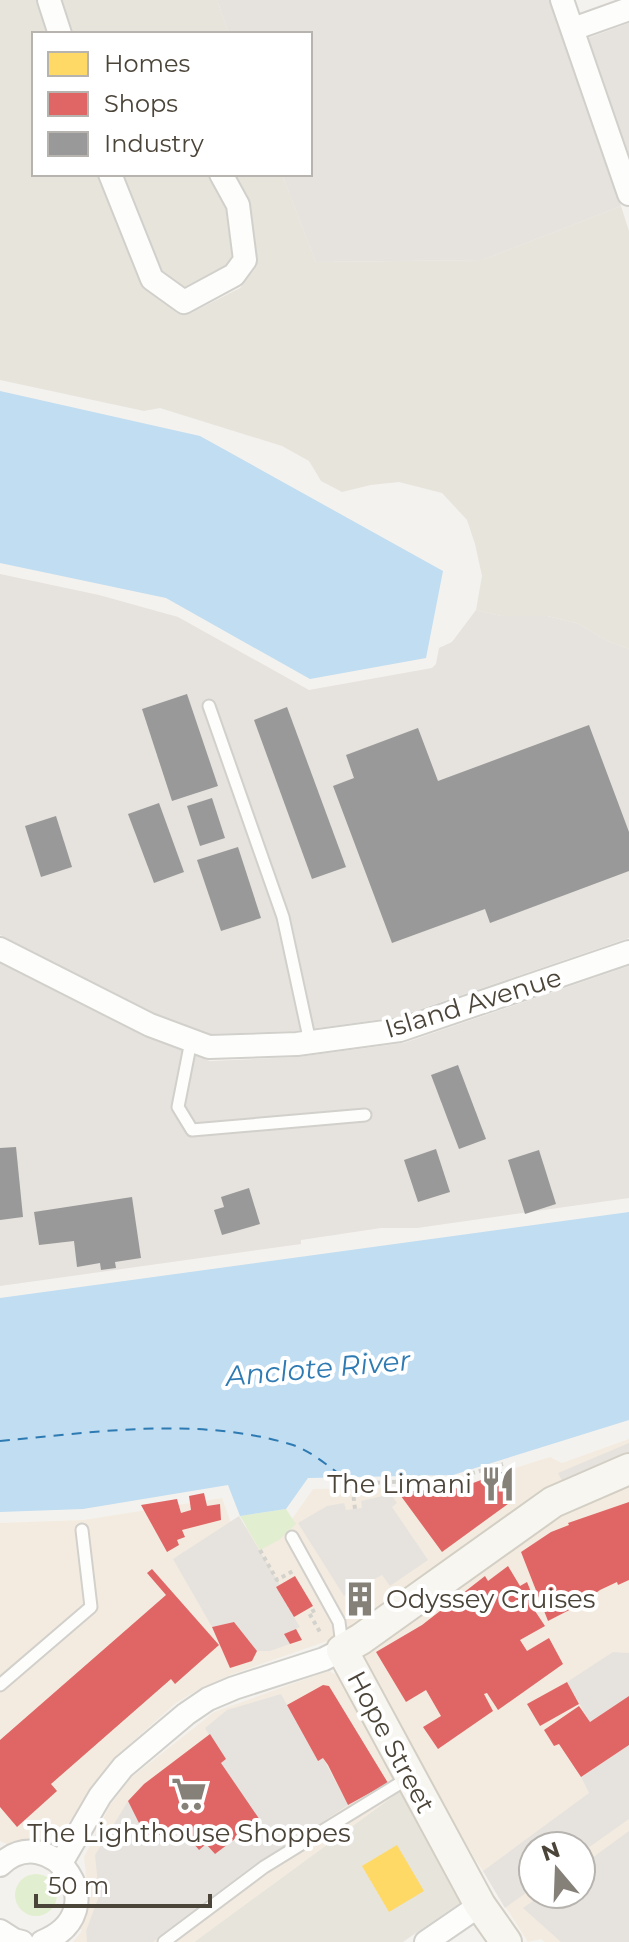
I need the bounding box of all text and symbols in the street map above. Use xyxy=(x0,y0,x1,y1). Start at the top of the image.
legend xyxy=(32,32,312,176)
text: Homes xyxy=(104,49,190,78)
text: Shops xyxy=(104,89,178,118)
text: Industry xyxy=(104,129,204,158)
street label: Island Avenue xyxy=(381,961,565,1045)
water label: Anclote River xyxy=(222,1343,413,1393)
restaurant icon: The Limani xyxy=(479,1465,517,1503)
place label: The Limani xyxy=(327,1468,472,1500)
building icon: Odyssey Cruises xyxy=(341,1580,379,1618)
place label: Odyssey Cruises xyxy=(386,1583,595,1615)
street label: Hope Street xyxy=(340,1666,442,1818)
supermarket icon: The Lighthouse Shoppes xyxy=(170,1775,208,1813)
place label: The Lighthouse Shoppes xyxy=(27,1817,351,1849)
north arrow xyxy=(517,1830,597,1910)
text: N xyxy=(538,1836,563,1867)
scale bar xyxy=(36,1858,210,1908)
text: 50 m xyxy=(48,1871,109,1900)

